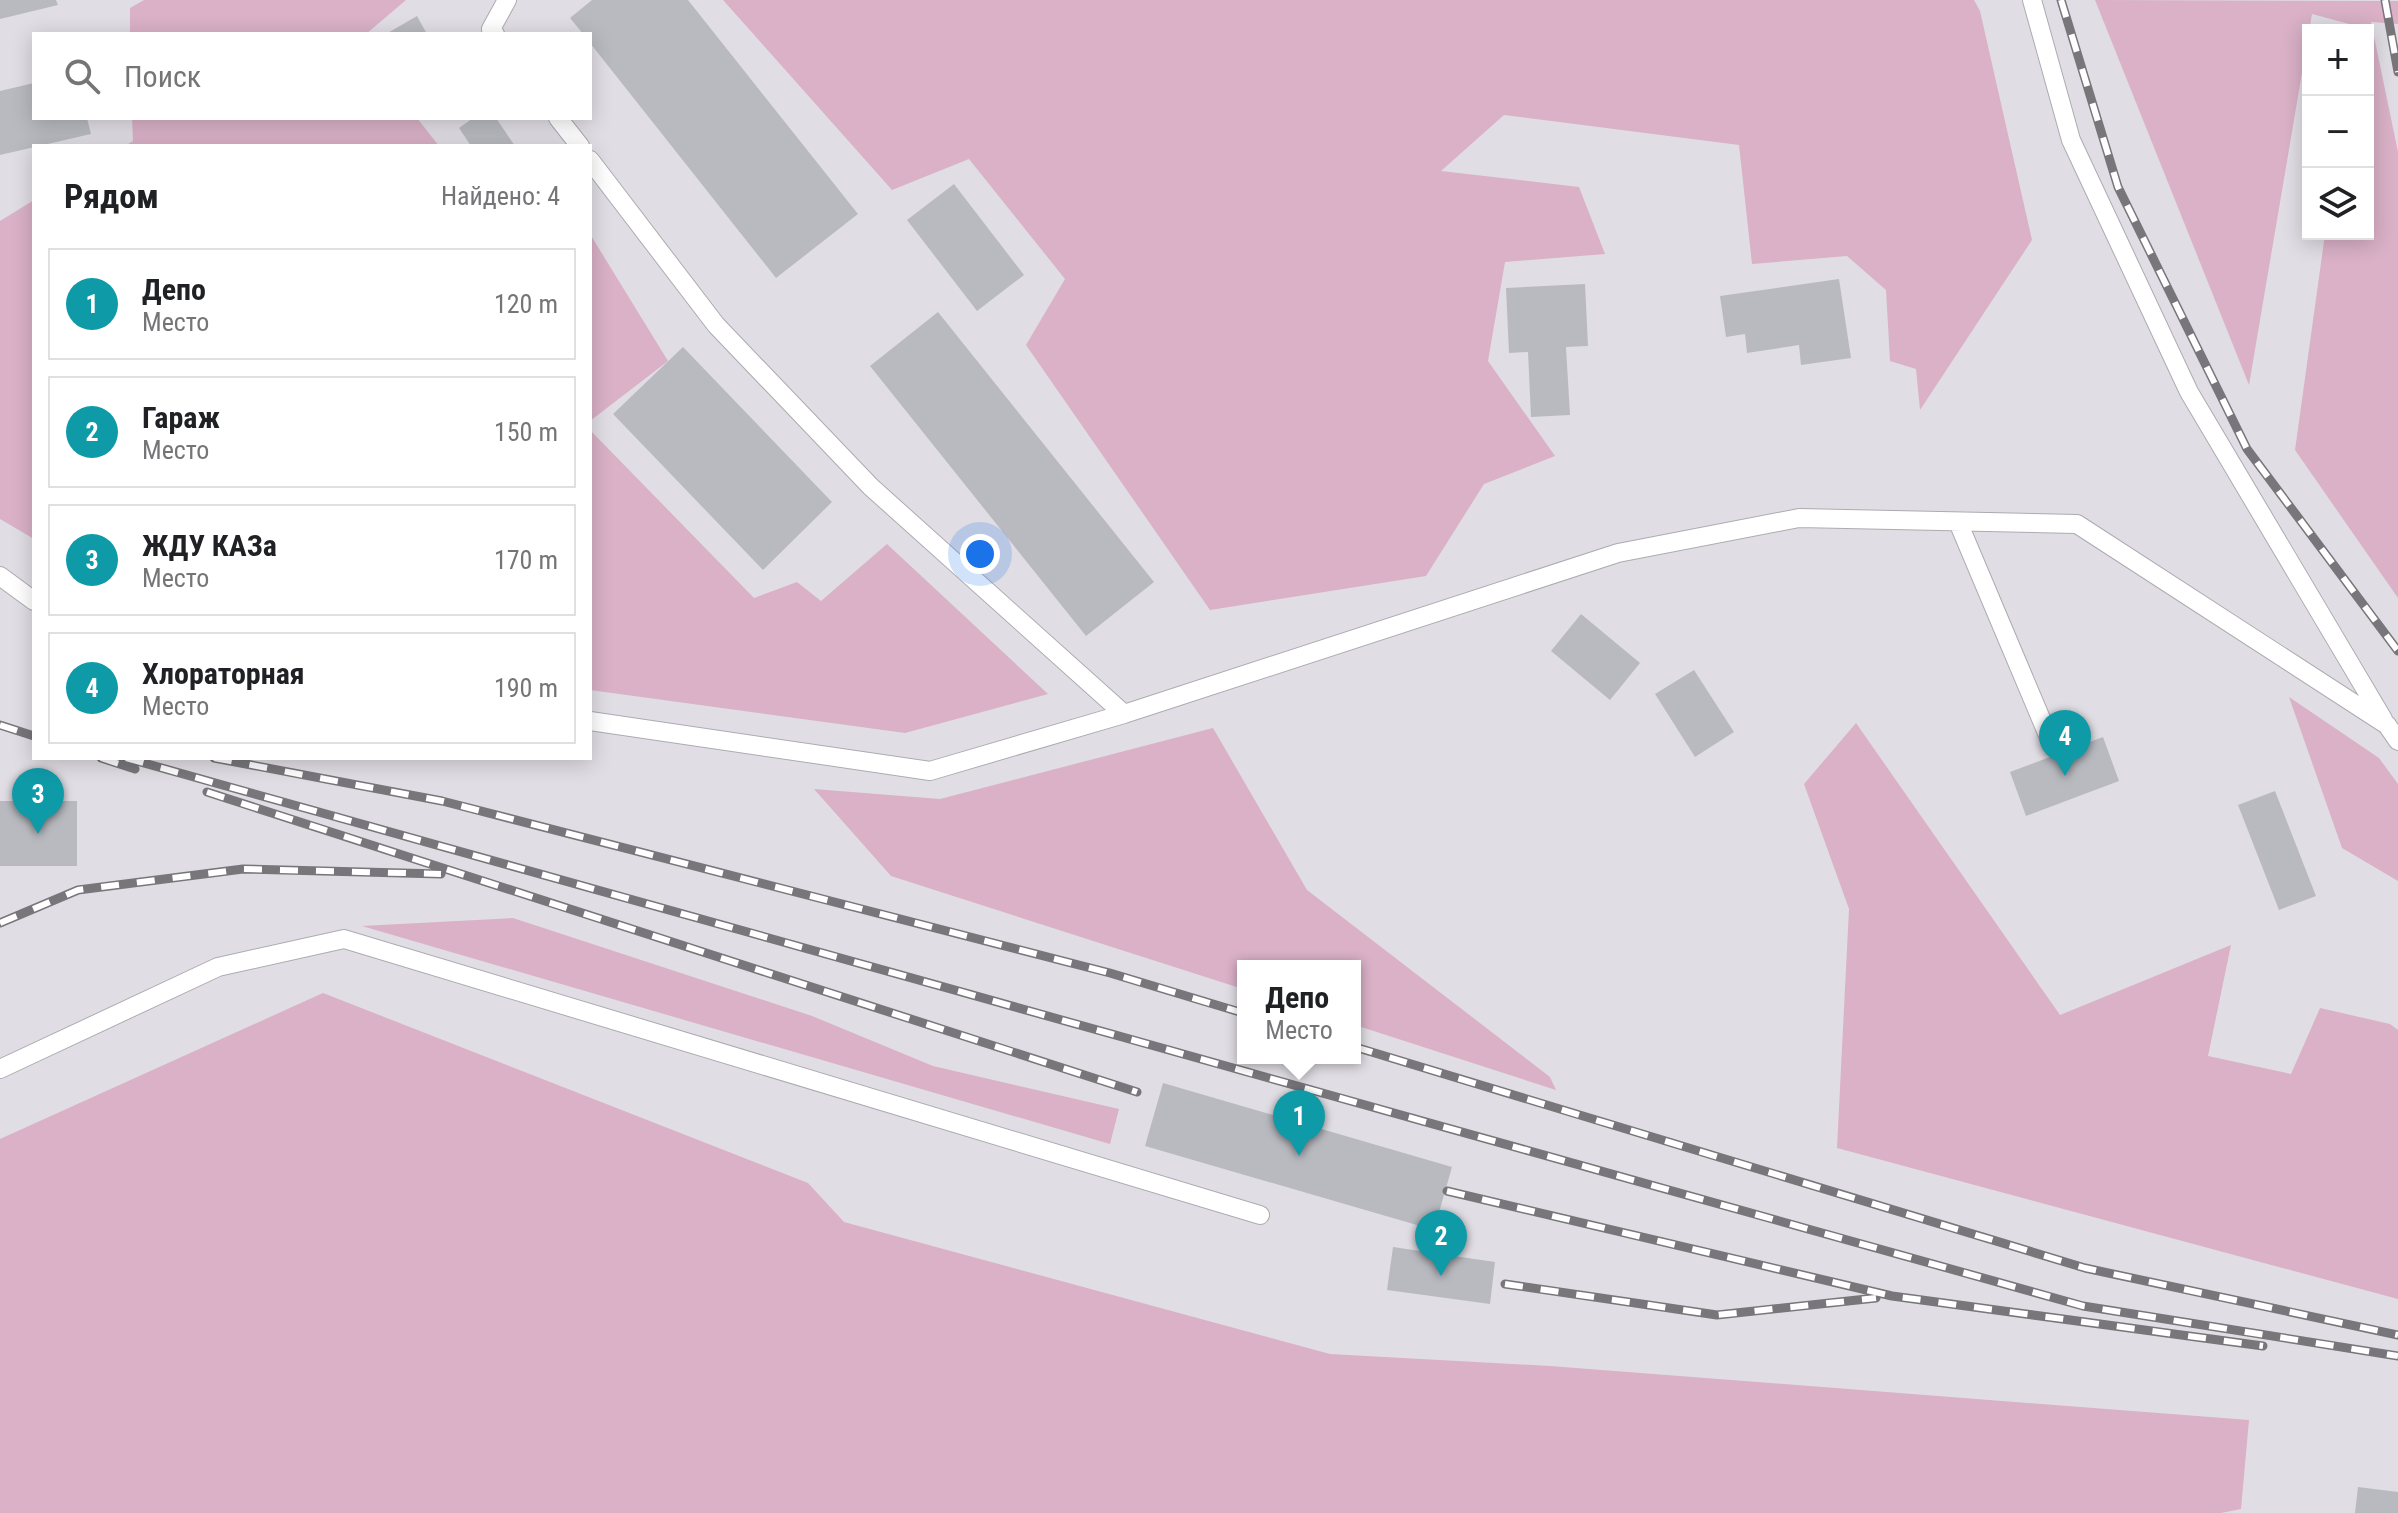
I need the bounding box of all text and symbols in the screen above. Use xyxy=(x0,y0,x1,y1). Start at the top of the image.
map controls xyxy=(2302,24,2374,240)
button: + xyxy=(2302,24,2374,96)
search box xyxy=(32,32,592,120)
icon: search xyxy=(60,54,104,98)
text: Поиск xyxy=(124,59,201,94)
button: − xyxy=(2302,96,2374,168)
button: layers xyxy=(2302,168,2374,240)
text: Рядом xyxy=(64,176,159,216)
text: Найдено: 4 xyxy=(441,181,560,211)
text: Депо xyxy=(142,272,206,307)
text: 1 xyxy=(85,289,99,319)
text: 120 m xyxy=(494,289,558,319)
text: Место xyxy=(142,307,209,337)
text: Гараж xyxy=(142,400,220,435)
text: 2 xyxy=(85,417,99,447)
text: 150 m xyxy=(494,417,558,447)
text: Место xyxy=(142,435,209,465)
text: ЖДУ КАЗа xyxy=(142,528,277,563)
your location xyxy=(960,534,1000,574)
text: 3 xyxy=(85,545,99,575)
text: 170 m xyxy=(494,545,558,575)
text: Место xyxy=(142,563,209,593)
text: Хлораторная xyxy=(142,656,305,691)
text: 4 xyxy=(85,673,99,703)
text: 190 m xyxy=(494,673,558,703)
text: Место xyxy=(142,691,209,721)
pin: 4 xyxy=(2039,710,2091,776)
pin: 3 xyxy=(12,768,64,834)
popup xyxy=(1237,960,1361,1064)
text: Депо xyxy=(1265,980,1329,1015)
text: Место xyxy=(1265,1015,1333,1045)
pin: 1 xyxy=(1273,1090,1325,1156)
pin: 2 xyxy=(1415,1210,1467,1276)

